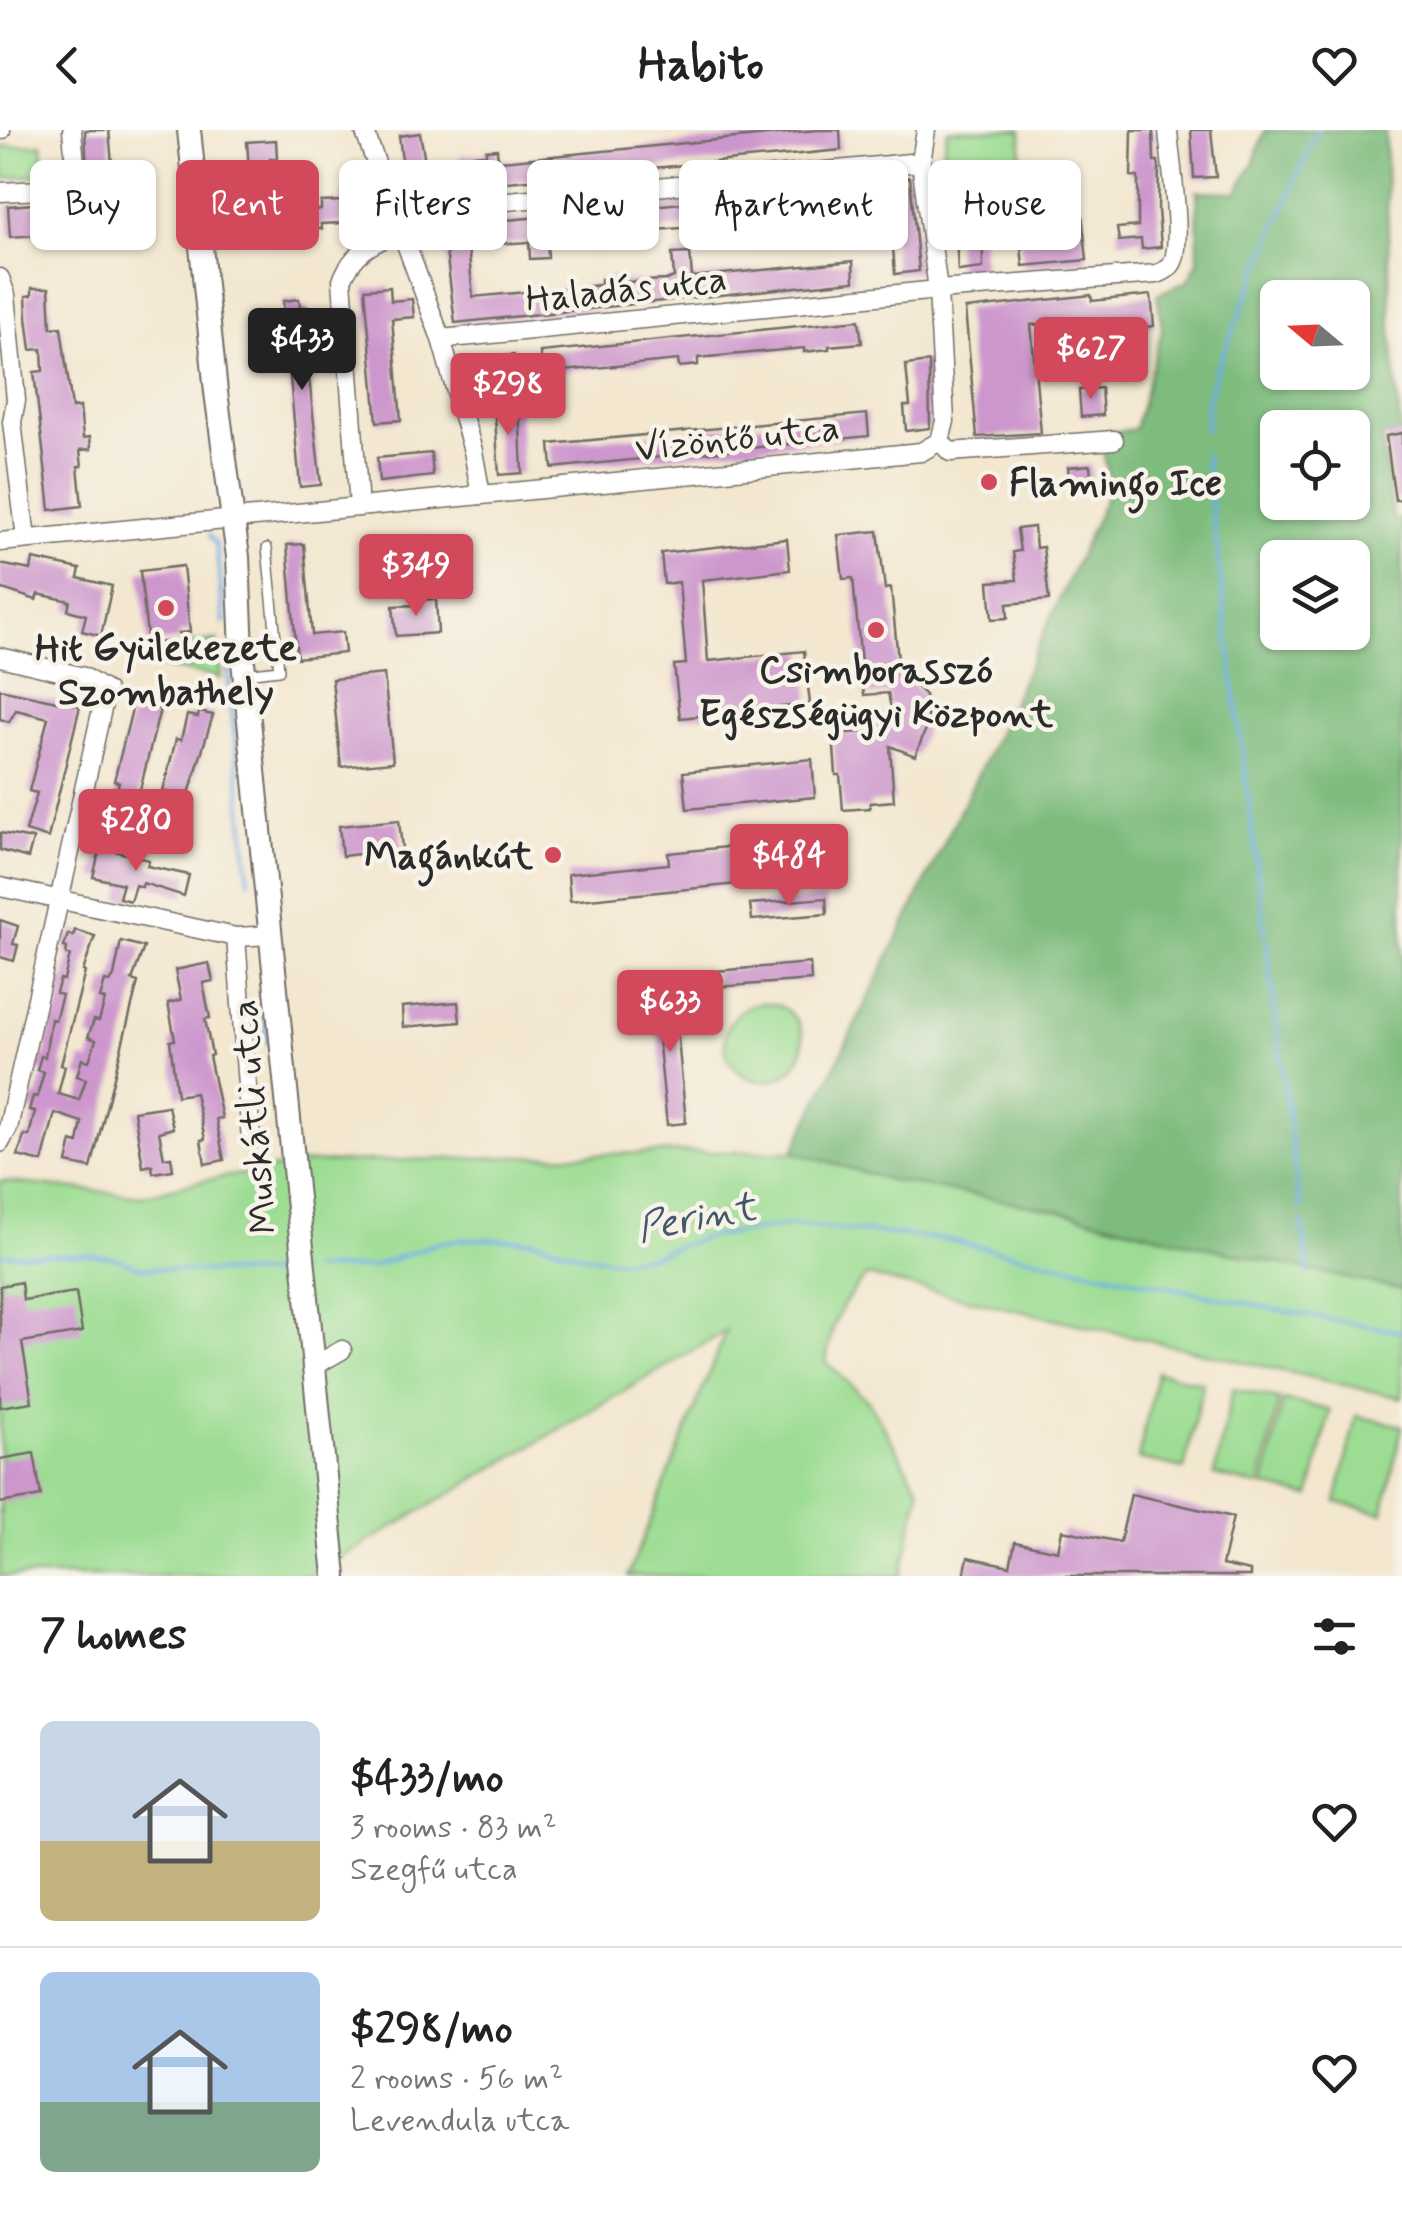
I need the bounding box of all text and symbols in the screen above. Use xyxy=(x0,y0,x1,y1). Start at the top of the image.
text: Habito xyxy=(638,36,764,95)
icon: back xyxy=(40,38,95,93)
icon: heart xyxy=(1307,38,1362,93)
chip: Buy xyxy=(30,160,156,250)
chip: Rent xyxy=(176,160,319,250)
chip: Filters xyxy=(339,160,507,250)
chip: New xyxy=(527,160,659,250)
chip: Apartment xyxy=(679,160,908,250)
chip: House xyxy=(928,160,1081,250)
street label: Haladás utca xyxy=(523,256,729,325)
north arrow xyxy=(1260,280,1370,390)
map controls xyxy=(1260,280,1370,650)
pin: $433 xyxy=(243,308,361,393)
pin: $627 xyxy=(1032,317,1150,402)
text: $433 xyxy=(270,319,334,361)
text: $627 xyxy=(1056,328,1126,370)
pin: $298 xyxy=(449,353,567,438)
text: $298 xyxy=(473,364,543,406)
street label: Vízöntő utca xyxy=(633,404,842,475)
button: locate xyxy=(1260,410,1370,520)
place label: Flamingo Ice xyxy=(1009,460,1222,514)
marker: Flamingo Ice xyxy=(978,471,1000,493)
pin: $349 xyxy=(357,534,475,619)
button: layers xyxy=(1260,540,1370,650)
text: $349 xyxy=(381,545,451,587)
marker: Hit Gyülekezete Szombathely xyxy=(155,597,177,619)
marker: Csimborasszó Egészségügyi Központ xyxy=(865,619,887,641)
place label: Hit Gyülekezete Szombathely xyxy=(35,625,297,718)
place label: Csimborasszó Egészségügyi Központ xyxy=(699,647,1054,741)
pin: $280 xyxy=(77,789,195,874)
text: $280 xyxy=(100,800,172,842)
pin: $484 xyxy=(730,824,848,909)
place label: Magánkút xyxy=(364,833,534,887)
text: $484 xyxy=(752,835,826,877)
marker: Magánkút xyxy=(542,844,564,866)
pin: $633 xyxy=(611,970,729,1055)
text: $633 xyxy=(639,981,701,1023)
street label: Muskátli utca xyxy=(221,997,290,1236)
water label: Perint xyxy=(633,1182,763,1256)
text: 7 homes xyxy=(40,1609,187,1664)
icon: filters xyxy=(1307,1609,1362,1664)
text: $433/mo xyxy=(350,1752,504,1807)
icon: home xyxy=(120,1761,240,1881)
icon: heart xyxy=(1307,1794,1362,1849)
text: 3 rooms · 83 m² xyxy=(350,1807,557,1849)
text: Szegfű utca xyxy=(350,1849,518,1891)
text: $298/mo xyxy=(350,2003,513,2058)
icon: home xyxy=(120,2012,240,2132)
icon: heart xyxy=(1307,2045,1362,2100)
text: 2 rooms · 56 m² xyxy=(350,2058,563,2100)
text: Levendula utca xyxy=(350,2100,569,2142)

